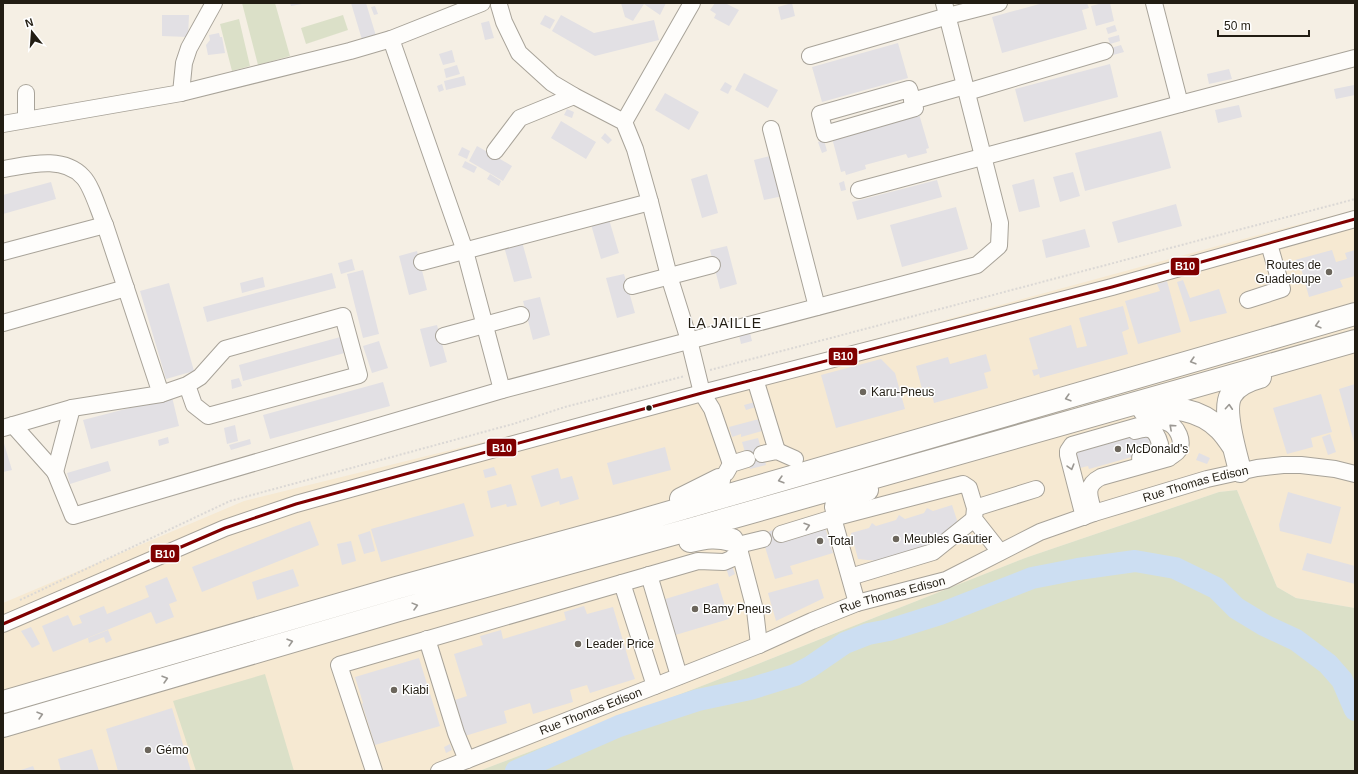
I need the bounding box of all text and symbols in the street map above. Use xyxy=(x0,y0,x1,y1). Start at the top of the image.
north arrow xyxy=(12,12,52,52)
scale bar xyxy=(1218,12,1309,38)
text: N xyxy=(24,16,35,29)
text: 50 m xyxy=(1224,19,1251,33)
line badge: B10 xyxy=(1170,257,1200,276)
place label: Routes de Guadeloupe xyxy=(1256,258,1321,286)
text: B10 xyxy=(1175,260,1195,272)
marker: Routes de Guadeloupe xyxy=(1324,267,1334,277)
district label: LA JAILLE xyxy=(688,315,762,331)
one-way arrow xyxy=(1314,320,1321,329)
line badge: B10 xyxy=(828,347,858,366)
text: B10 xyxy=(833,350,853,362)
one-way arrow xyxy=(1189,357,1196,365)
place label: Karu-Pneus xyxy=(871,385,934,399)
marker: Karu-Pneus xyxy=(858,387,868,397)
one-way arrow xyxy=(1065,393,1072,402)
unlabelled marker xyxy=(644,403,654,413)
one-way arrow xyxy=(1225,404,1234,411)
one-way arrow xyxy=(1169,425,1177,432)
line badge: B10 xyxy=(486,438,517,457)
text: B10 xyxy=(492,442,512,454)
place label: McDonald's xyxy=(1126,442,1188,456)
marker: McDonald's xyxy=(1113,444,1123,454)
one-way arrow xyxy=(1066,463,1075,470)
street label: Rue Thomas Edison xyxy=(1141,463,1250,505)
one-way arrow xyxy=(778,475,785,484)
one-way arrow xyxy=(804,522,811,531)
place label: Meubles Gautier xyxy=(904,532,992,546)
place label: Total xyxy=(828,534,853,548)
marker: Meubles Gautier xyxy=(891,534,901,544)
marker: Total xyxy=(815,536,825,546)
line badge: B10 xyxy=(150,544,180,563)
text: B10 xyxy=(155,548,175,560)
street label: Rue Thomas Edison xyxy=(838,574,947,616)
one-way arrow xyxy=(411,602,418,611)
place label: Bamy Pneus xyxy=(703,602,771,616)
marker: Bamy Pneus xyxy=(690,604,700,614)
place label: Leader Price xyxy=(586,637,654,651)
one-way arrow xyxy=(286,638,293,647)
marker: Leader Price xyxy=(573,639,583,649)
one-way arrow xyxy=(162,675,169,684)
place label: Kiabi xyxy=(402,683,429,697)
marker: Kiabi xyxy=(389,685,399,695)
street label: Rue Thomas Edison xyxy=(538,685,644,738)
one-way arrow xyxy=(37,711,44,720)
place label: Gémo xyxy=(156,743,189,757)
marker: Gémo xyxy=(143,745,153,755)

